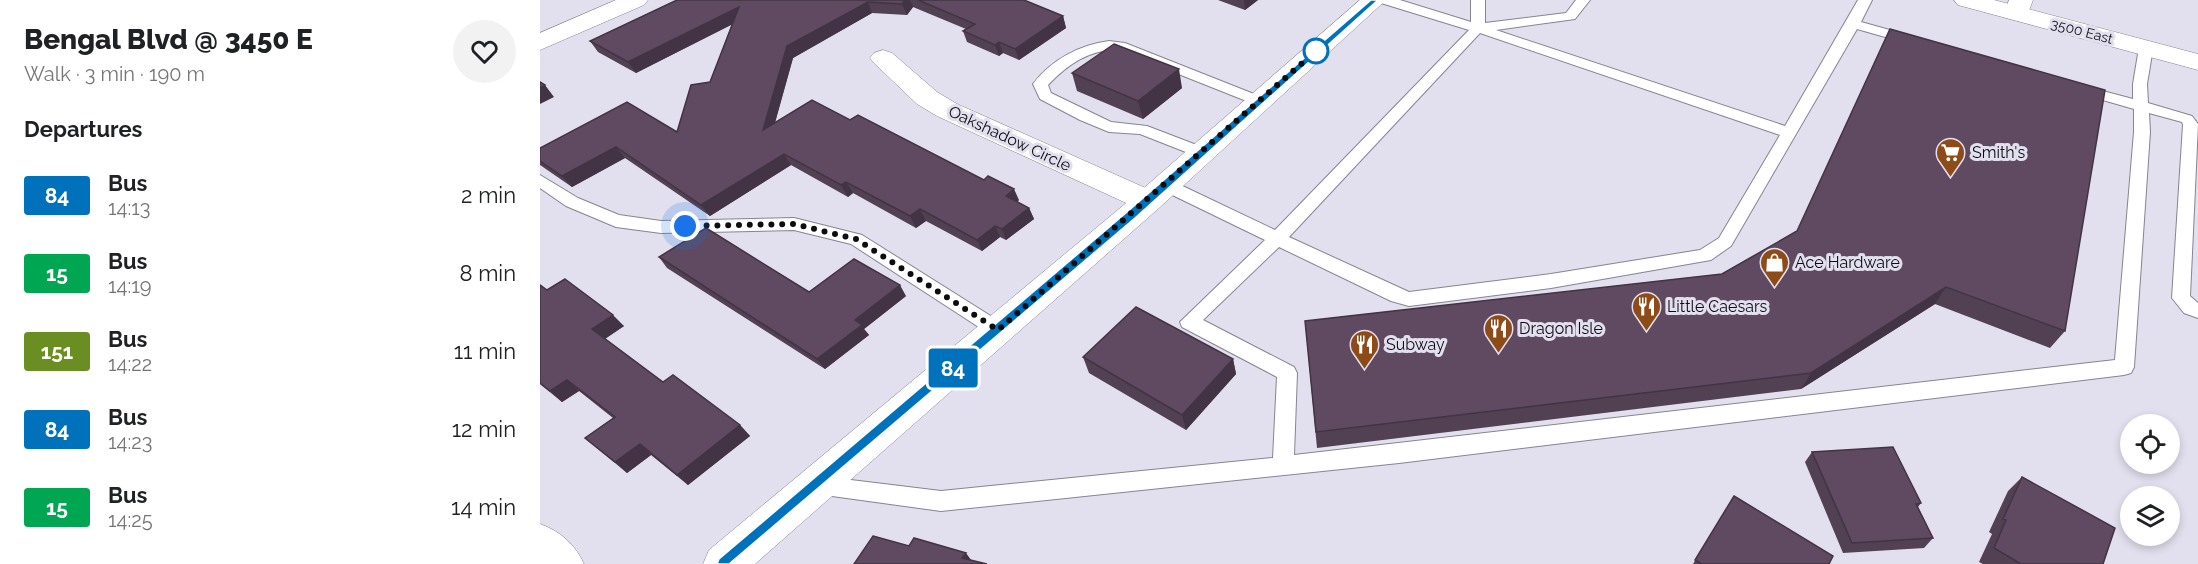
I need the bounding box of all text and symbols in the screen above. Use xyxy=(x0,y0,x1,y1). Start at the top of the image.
street label: 3500 East xyxy=(2049,15,2115,47)
button: heart xyxy=(453,20,516,83)
text: Bengal Blvd @ 3450 E xyxy=(24,23,313,56)
unlabelled marker xyxy=(1303,38,1329,64)
text: Walk · 3 min · 190 m xyxy=(24,62,205,86)
street label: Oakshadow Circle xyxy=(945,102,1074,175)
text: Departures xyxy=(24,116,142,142)
supermarket icon: Smith's xyxy=(1935,136,1967,178)
place label: Smith's xyxy=(1972,143,2025,162)
text: Bus xyxy=(108,170,147,196)
text: 2 min xyxy=(461,182,516,208)
text: 84 xyxy=(45,183,69,208)
text: 14:13 xyxy=(108,196,150,220)
your location xyxy=(670,211,700,241)
shop icon: Ace Hardware xyxy=(1758,246,1790,288)
text: Bus xyxy=(108,248,147,274)
place label: Ace Hardware xyxy=(1795,253,1900,272)
text: 8 min xyxy=(460,260,516,286)
text: 15 xyxy=(46,261,68,286)
text: 14:19 xyxy=(108,274,152,298)
restaurant icon: Little Caesars xyxy=(1630,290,1662,332)
place label: Little Caesars xyxy=(1667,297,1768,316)
restaurant icon: Dragon Isle xyxy=(1482,312,1514,354)
place label: Dragon Isle xyxy=(1519,319,1603,338)
text: Bus xyxy=(108,326,147,352)
restaurant icon: Subway xyxy=(1349,328,1381,370)
place label: Subway xyxy=(1386,335,1445,354)
text: 11 min xyxy=(454,338,516,364)
text: 151 xyxy=(41,339,73,364)
line badge: 84 xyxy=(926,348,980,388)
text: 14:22 xyxy=(108,352,152,376)
text: 84 xyxy=(941,356,965,381)
text: Bus xyxy=(108,404,147,430)
map controls xyxy=(2120,414,2180,546)
button: locate xyxy=(2120,414,2180,474)
text: 12 min xyxy=(452,416,516,442)
text: 84 xyxy=(45,417,69,442)
text: 14:23 xyxy=(108,430,152,454)
text: Bus xyxy=(108,482,147,508)
button: layers xyxy=(2120,486,2180,546)
text: 14 min xyxy=(451,494,516,520)
text: 15 xyxy=(46,495,68,520)
text: 14:25 xyxy=(108,508,153,532)

